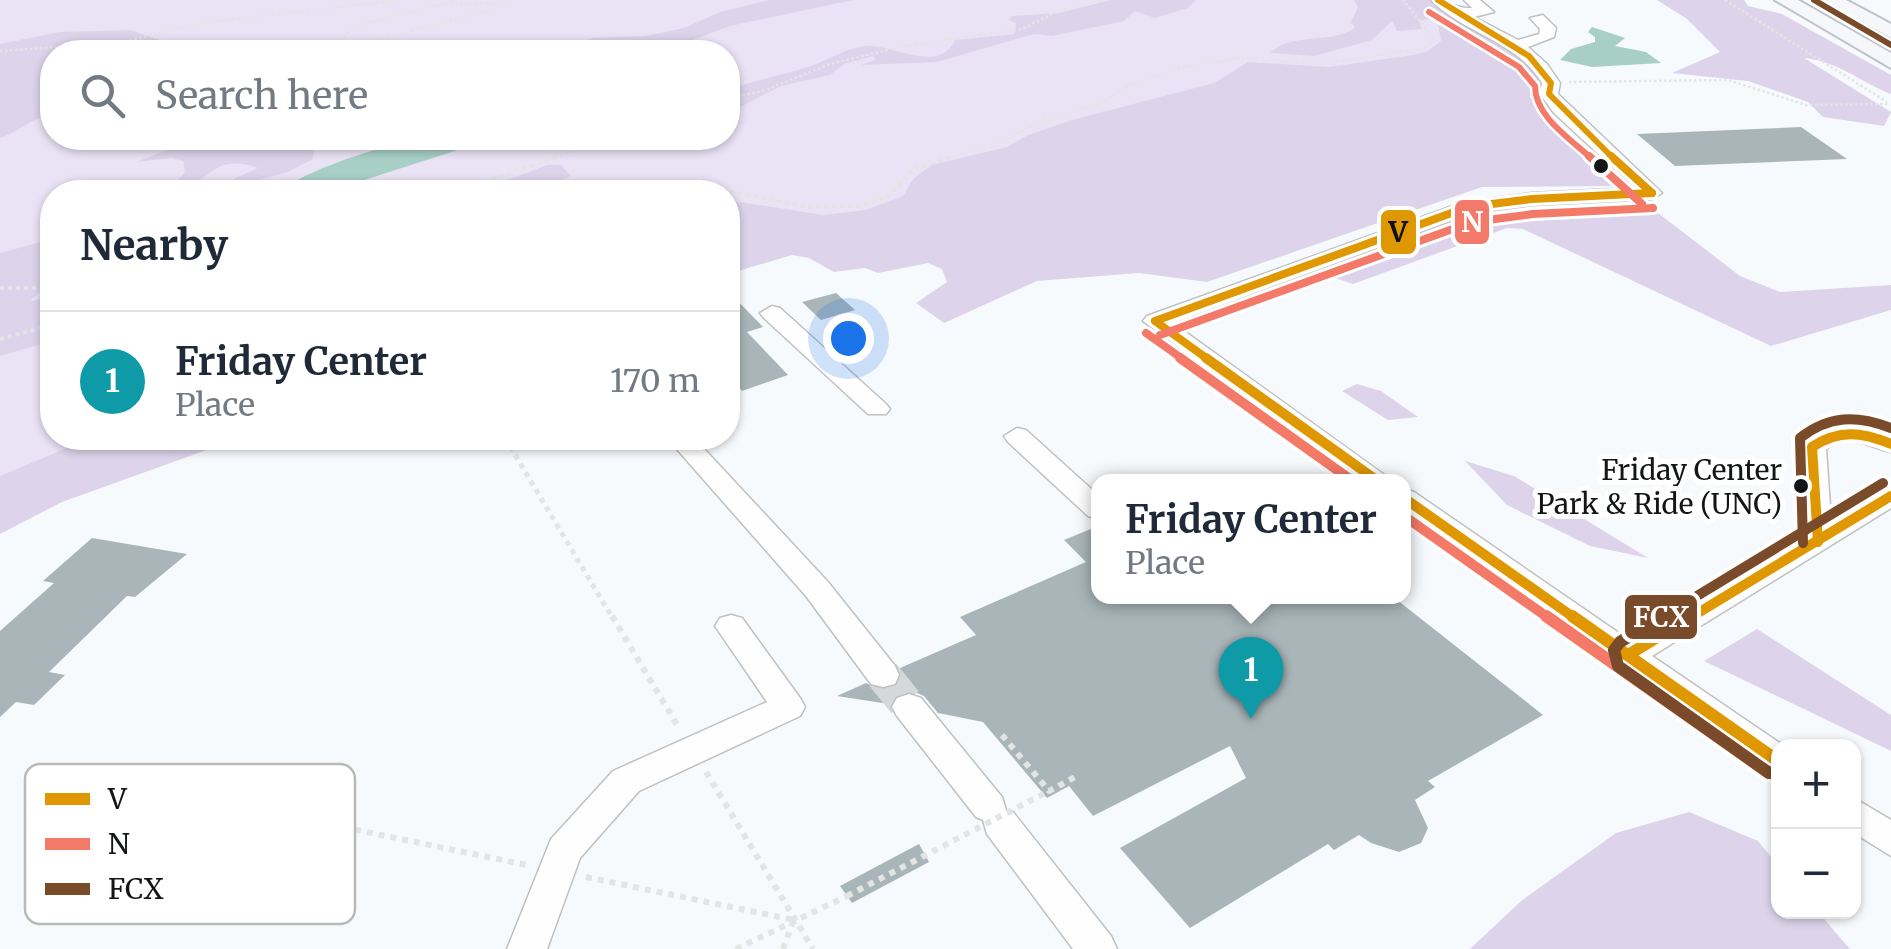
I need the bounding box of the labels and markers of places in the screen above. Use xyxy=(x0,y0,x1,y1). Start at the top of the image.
unlabelled marker xyxy=(1591,156,1611,176)
place label: Friday Center Park & Ride (UNC) xyxy=(1536,452,1782,522)
marker: Friday Center Park & Ride (UNC) xyxy=(1791,476,1811,496)
pin: 1 xyxy=(1218,636,1284,719)

